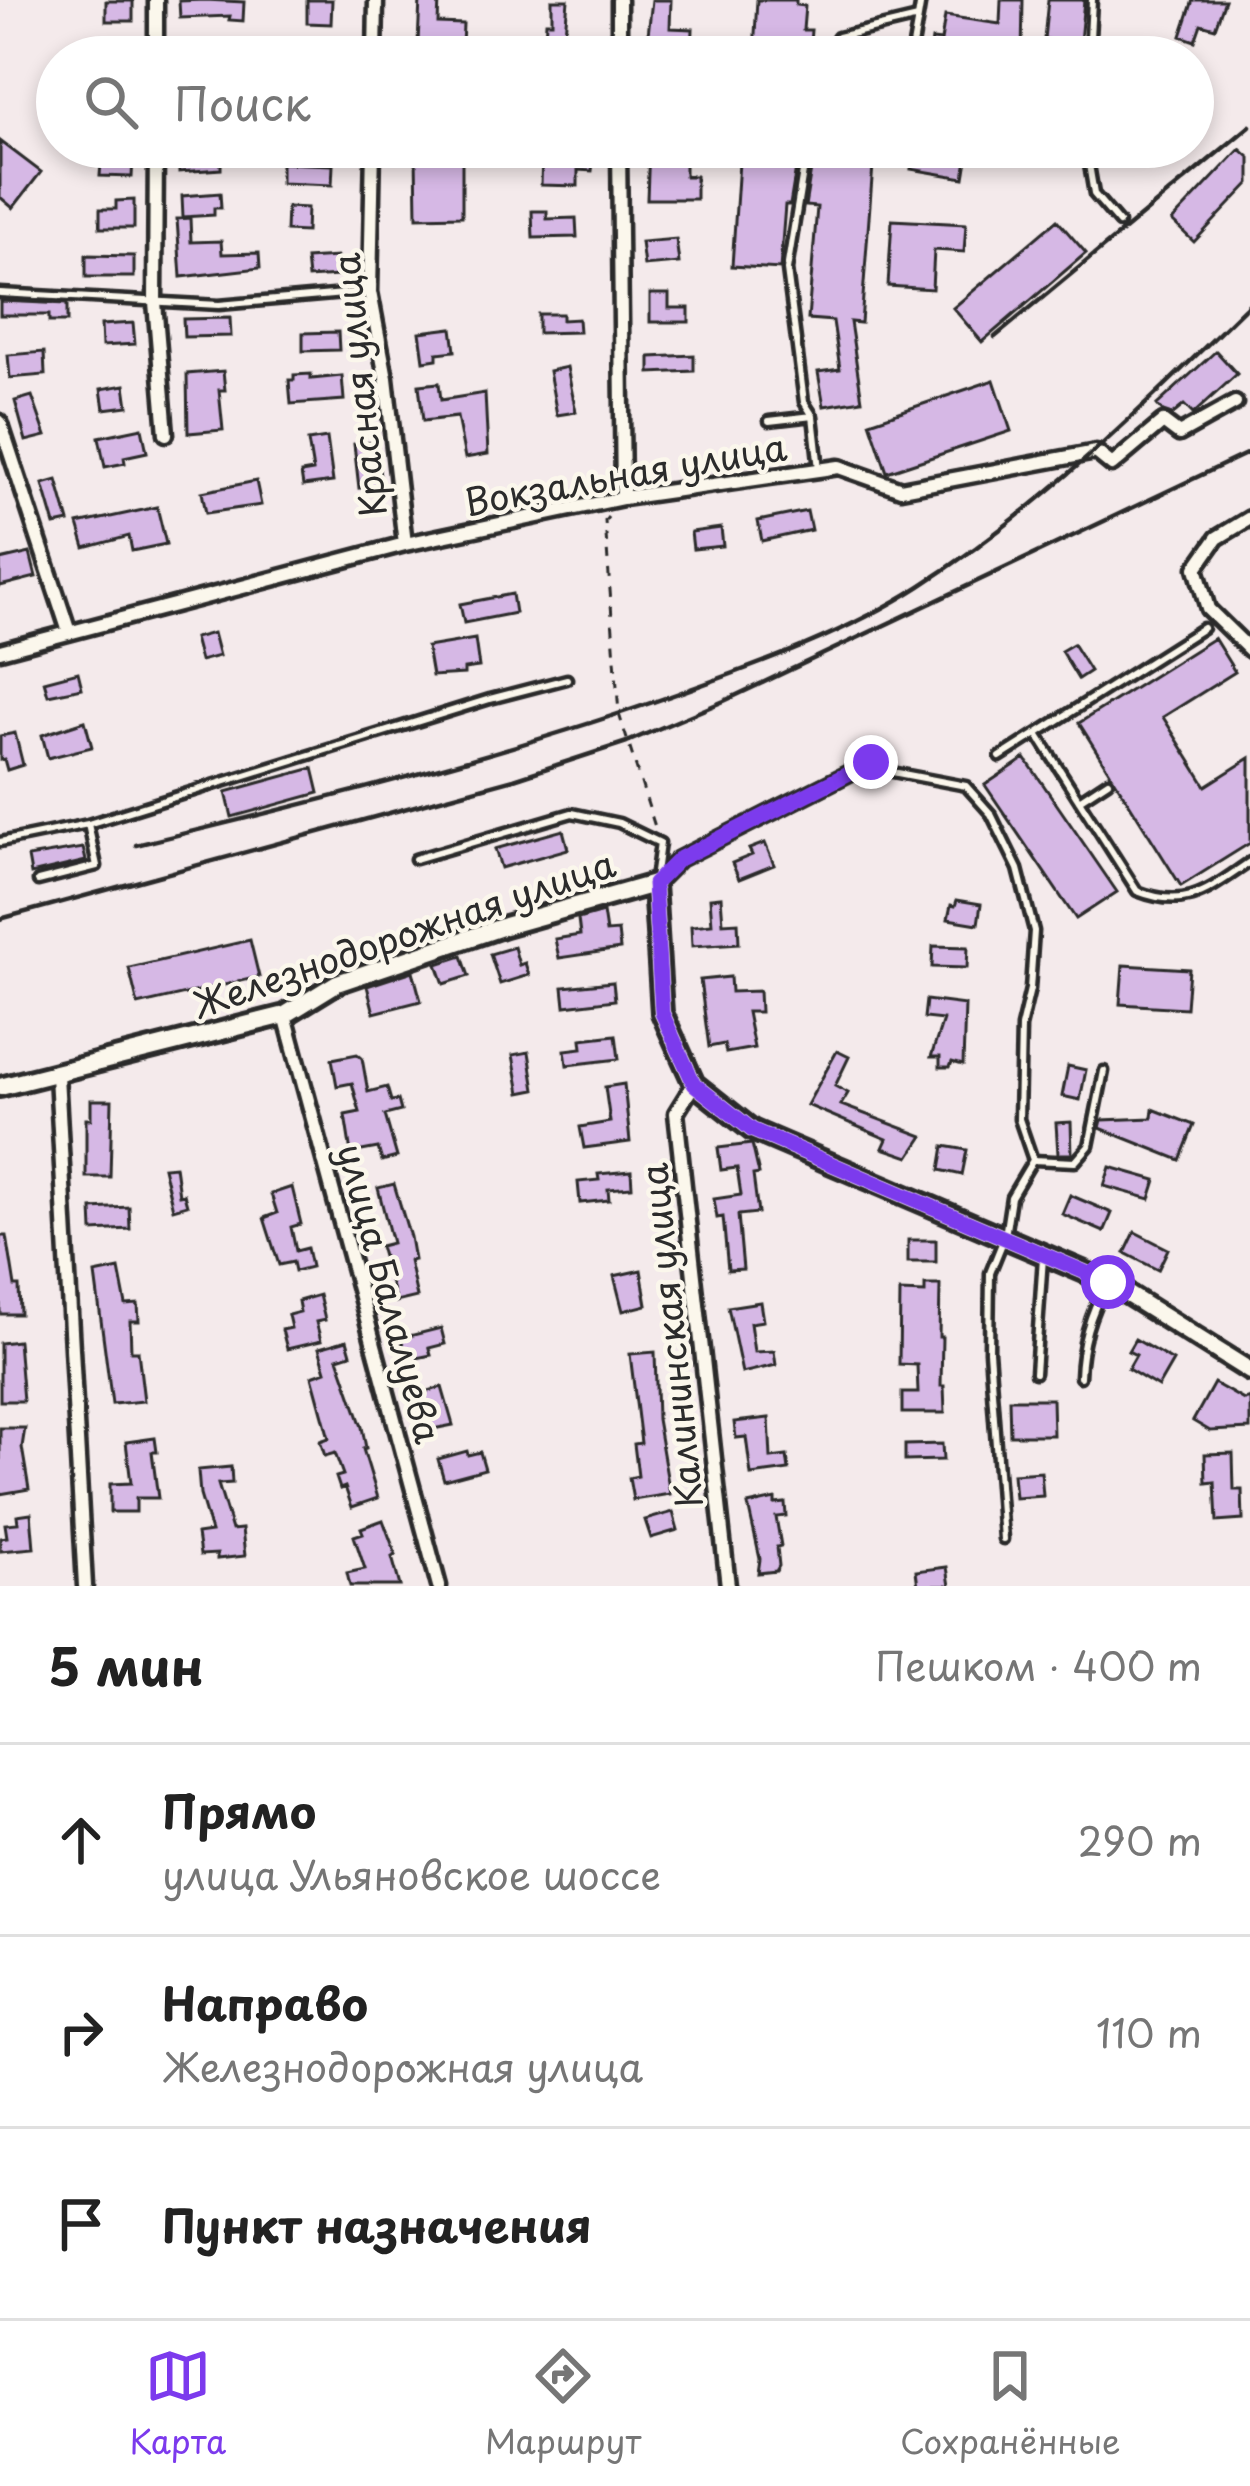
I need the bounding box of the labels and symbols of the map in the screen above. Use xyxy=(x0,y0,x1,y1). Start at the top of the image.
street label: Красная улица xyxy=(317,250,399,519)
street label: Вокзальная улица xyxy=(460,418,791,528)
route end xyxy=(844,735,898,789)
street label: Железнодорожная улица xyxy=(184,835,622,1031)
street label: улица Балалуева xyxy=(325,1137,457,1449)
street label: Калининская улица xyxy=(625,1160,715,1511)
route start xyxy=(1081,1255,1135,1309)

